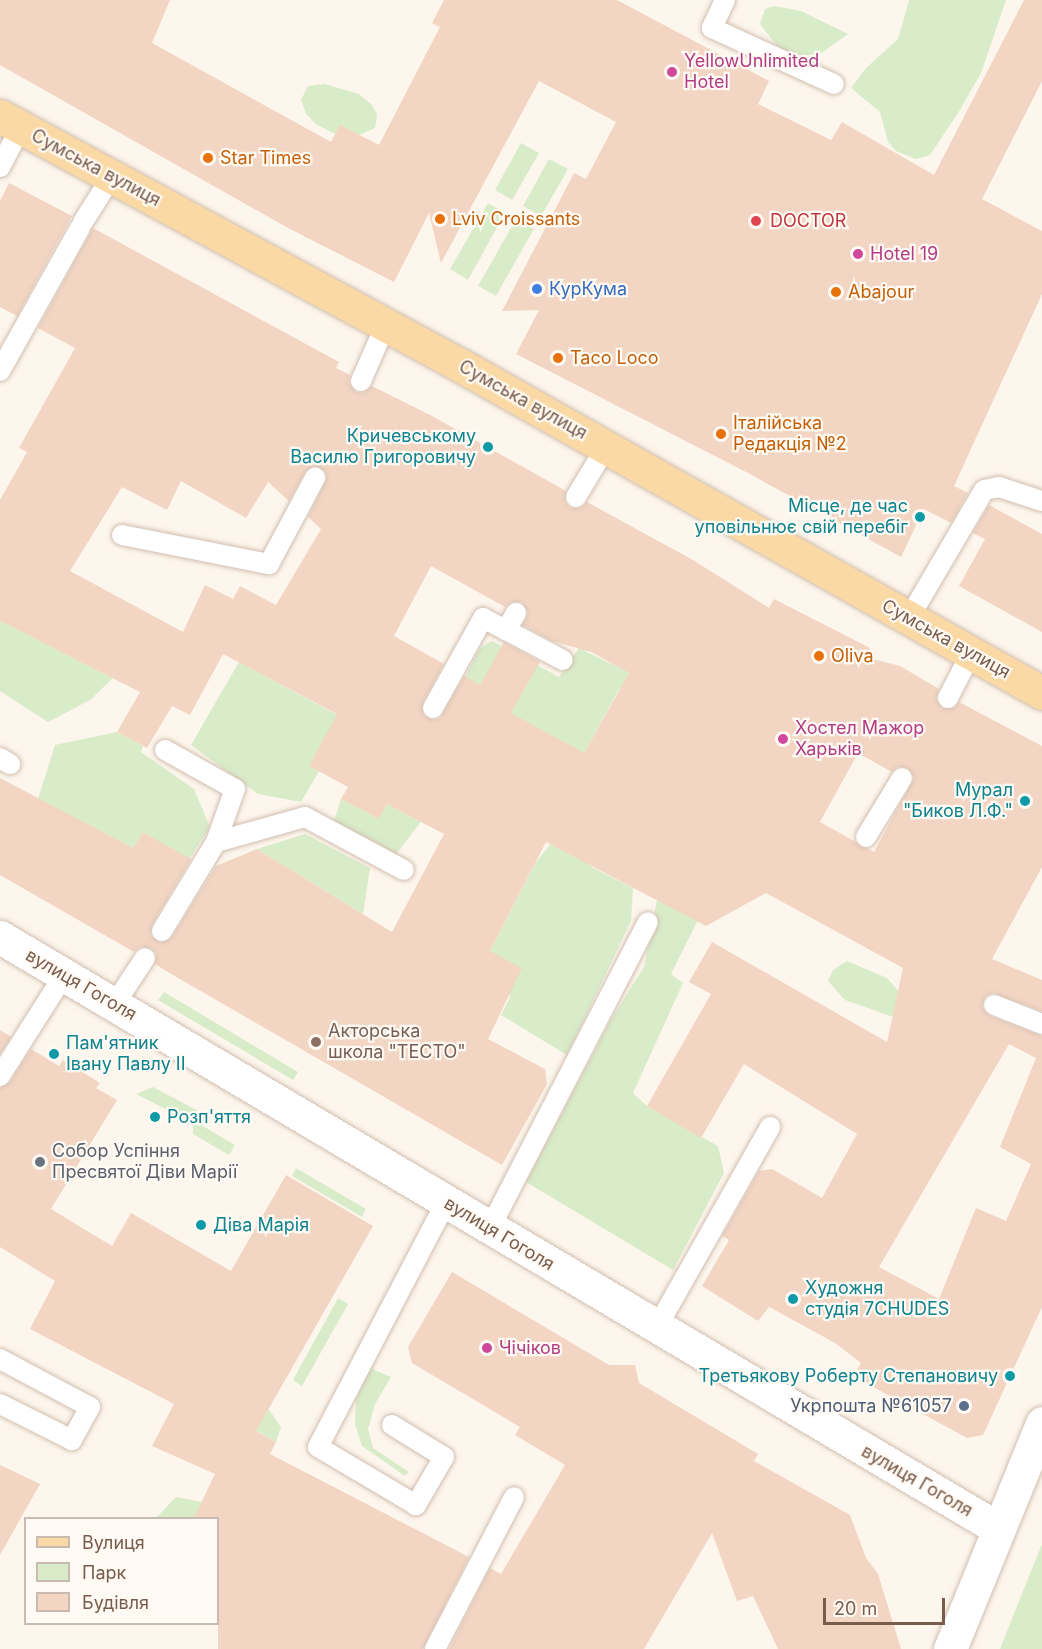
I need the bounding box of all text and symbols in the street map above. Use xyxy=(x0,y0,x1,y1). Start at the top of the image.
place label: YellowUnlimited Hotel xyxy=(684,51,819,94)
marker: YellowUnlimited Hotel xyxy=(665,65,679,79)
street label: Сумська вулиця xyxy=(28,125,164,211)
place label: Star Times xyxy=(220,147,311,169)
marker: Star Times xyxy=(201,151,215,165)
place label: Lviv Croissants xyxy=(452,208,580,230)
place label: DOCTOR xyxy=(770,210,846,232)
marker: Lviv Croissants xyxy=(433,212,447,226)
marker: DOCTOR xyxy=(747,212,765,230)
place label: Hotel 19 xyxy=(870,243,938,265)
marker: Hotel 19 xyxy=(851,247,865,261)
place label: КурКума xyxy=(549,278,627,300)
place label: Abajour xyxy=(848,281,914,303)
marker: КурКума xyxy=(530,282,544,296)
marker: Abajour xyxy=(829,285,843,299)
place label: Taco Loco xyxy=(570,347,659,369)
marker: Taco Loco xyxy=(551,351,565,365)
street label: Сумська вулиця xyxy=(455,356,591,444)
place label: Італійська Редакція №2 xyxy=(733,413,847,456)
place label: Кричевському Василю Григоровичу xyxy=(290,426,476,468)
marker: Італійська Редакція №2 xyxy=(714,427,728,441)
marker: Кричевському Василю Григоровичу xyxy=(481,440,495,454)
place label: Місце, де час уповільнює свій перебіг xyxy=(695,496,908,538)
marker: Місце, де час уповільнює свій перебіг xyxy=(913,510,927,524)
street label: Сумська вулиця xyxy=(878,595,1014,683)
place label: Oliva xyxy=(831,645,874,667)
marker: Oliva xyxy=(812,649,826,663)
place label: Хостел Мажор Харьків xyxy=(795,718,924,760)
marker: Хостел Мажор Харьків xyxy=(776,732,790,746)
place label: Мурал "Биков Л.Ф." xyxy=(903,780,1013,822)
marker: Мурал "Биков Л.Ф." xyxy=(1018,794,1032,808)
street label: вулиця Гоголя xyxy=(22,944,140,1026)
place label: Акторська школа "ТЕСТО" xyxy=(328,1021,466,1064)
place label: Пам'ятник Івану Павлу II xyxy=(66,1033,186,1076)
marker: Акторська школа "ТЕСТО" xyxy=(309,1035,323,1049)
marker: Пам'ятник Івану Павлу II xyxy=(47,1047,61,1061)
place label: Розп'яття xyxy=(167,1106,251,1128)
marker: Розп'яття xyxy=(148,1110,162,1124)
place label: Собор Успіння Пресвятої Діви Марії xyxy=(52,1141,237,1184)
marker: Собор Успіння Пресвятої Діви Марії xyxy=(33,1155,47,1169)
street label: вулиця Гоголя xyxy=(440,1193,558,1275)
place label: Діва Марія xyxy=(213,1214,309,1236)
marker: Діва Марія xyxy=(194,1218,208,1232)
place label: Художня студія 7CHUDES xyxy=(805,1278,949,1320)
marker: Художня студія 7CHUDES xyxy=(786,1292,800,1306)
place label: Чічіков xyxy=(499,1337,561,1359)
marker: Чічіков xyxy=(480,1341,494,1355)
place label: Третьякову Роберту Степановичу xyxy=(699,1365,998,1387)
marker: Третьякову Роберту Степановичу xyxy=(1003,1369,1017,1383)
place label: Укрпошта №61057 xyxy=(790,1395,952,1417)
marker: Укрпошта №61057 xyxy=(957,1399,971,1413)
street label: вулиця Гоголя xyxy=(858,1440,976,1522)
legend xyxy=(24,1517,219,1625)
text: Вулиця xyxy=(82,1532,145,1553)
text: Парк xyxy=(82,1562,126,1583)
scale bar xyxy=(826,1586,948,1624)
text: Будівля xyxy=(82,1592,149,1613)
text: 20 m xyxy=(834,1598,877,1619)

